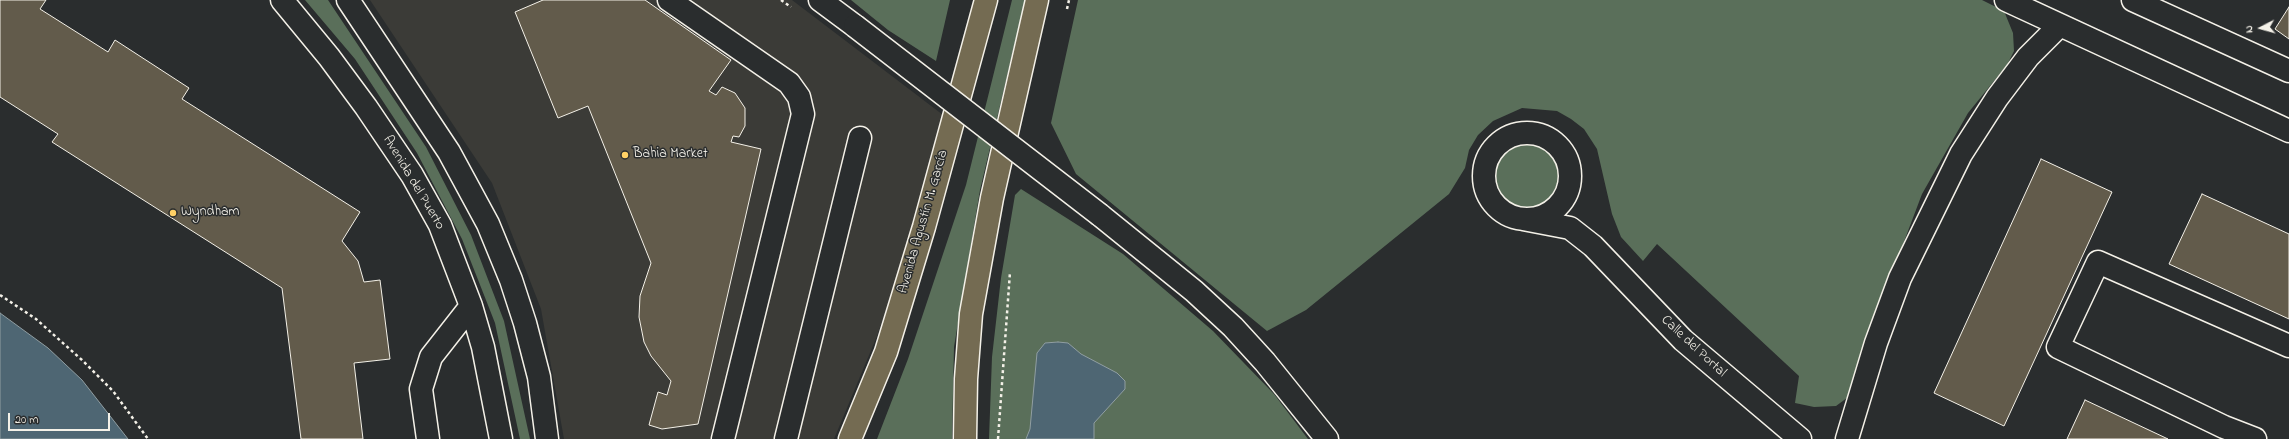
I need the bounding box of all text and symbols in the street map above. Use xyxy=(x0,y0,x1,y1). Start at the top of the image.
north arrow xyxy=(2241,8,2281,48)
text: N xyxy=(2241,25,2257,34)
street label: Avenida del Puerto xyxy=(378,133,448,233)
place label: Bahia Market xyxy=(633,147,708,163)
street label: Avenida Agustín M. García xyxy=(895,148,953,296)
marker: Bahia Market xyxy=(620,150,630,160)
place label: Wyndham xyxy=(181,205,239,221)
marker: Wyndham xyxy=(168,208,178,218)
street label: Calle del Portal xyxy=(1657,312,1729,382)
scale bar xyxy=(10,405,112,431)
text: 20 m xyxy=(15,411,38,429)

